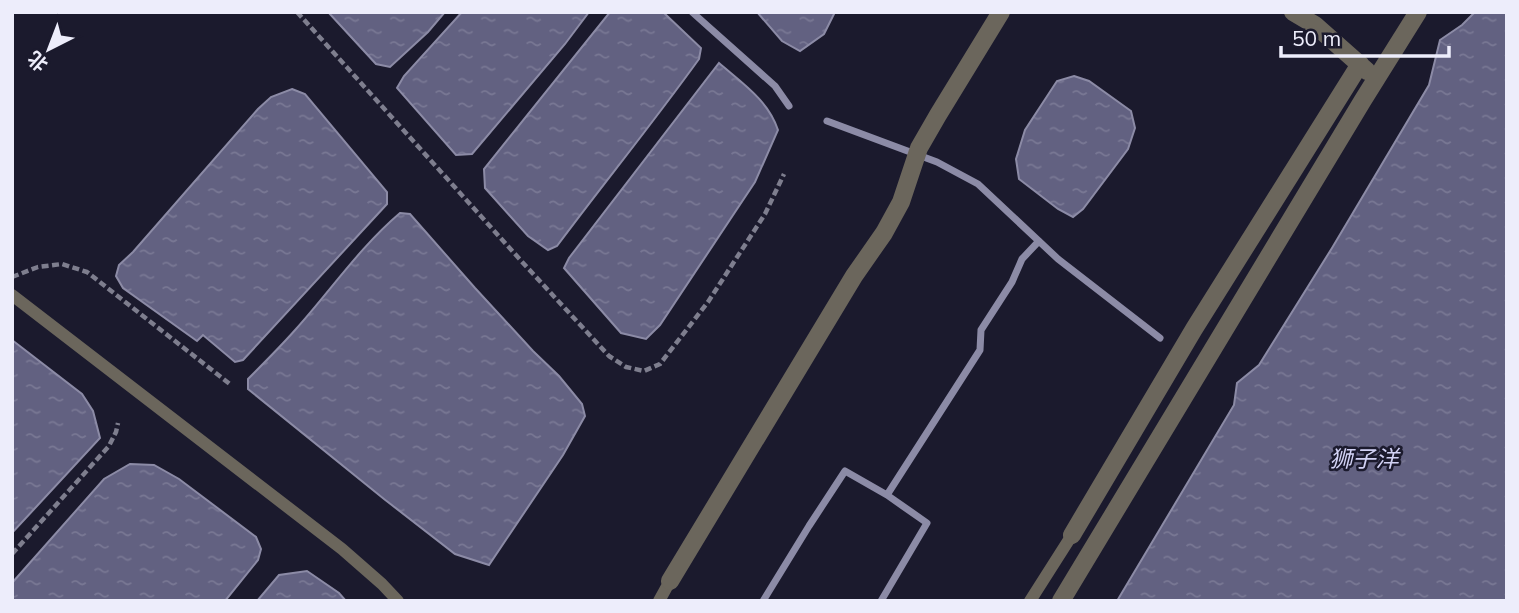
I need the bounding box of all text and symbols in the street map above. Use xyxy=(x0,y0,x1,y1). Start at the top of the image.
north arrow xyxy=(14,14,84,84)
scale bar xyxy=(1281,14,1449,58)
text: 50 m xyxy=(1292,25,1341,51)
text: 北 xyxy=(23,46,53,77)
water label: 狮子洋 xyxy=(1330,444,1402,473)

